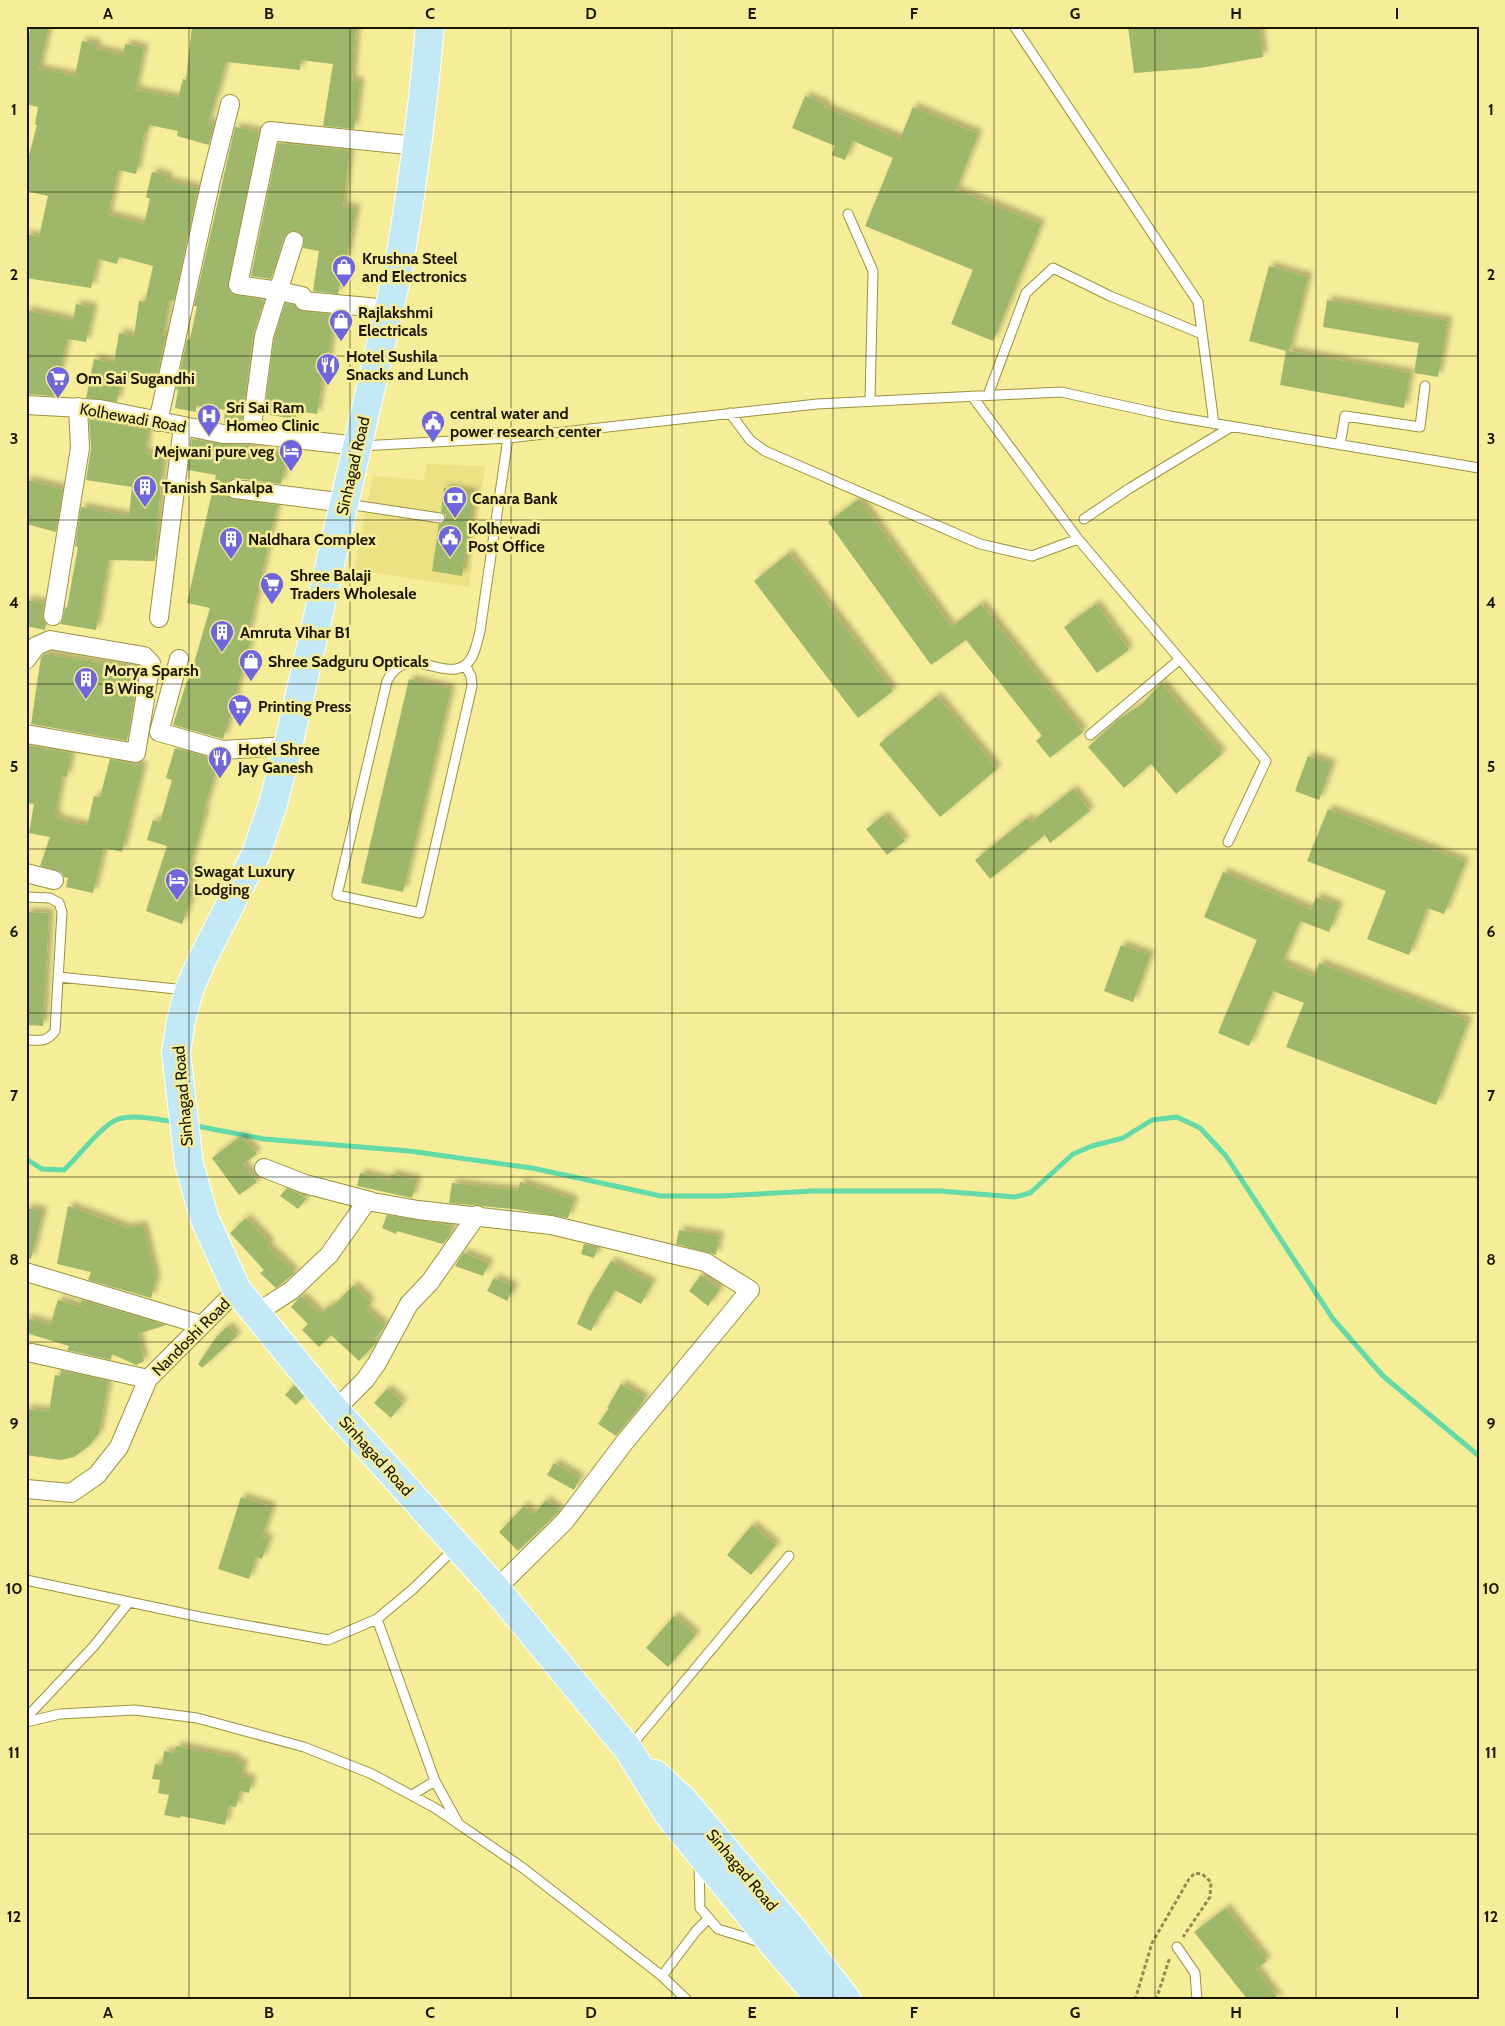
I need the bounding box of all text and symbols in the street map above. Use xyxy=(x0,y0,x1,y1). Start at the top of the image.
text: A xyxy=(103,4,113,23)
text: B xyxy=(264,4,274,23)
text: C xyxy=(425,4,435,23)
text: D xyxy=(585,4,597,23)
text: E xyxy=(747,4,757,23)
text: F xyxy=(910,4,919,23)
text: G xyxy=(1070,4,1080,23)
text: H xyxy=(1230,4,1242,23)
text: I xyxy=(1395,4,1399,23)
text: 1 xyxy=(11,100,17,119)
text: 1 xyxy=(1488,100,1494,119)
place label: Krushna Steel and Electronics xyxy=(362,249,467,286)
shop icon: Krushna Steel and Electronics xyxy=(331,254,357,288)
text: 2 xyxy=(10,265,18,284)
text: 2 xyxy=(1487,265,1495,284)
place label: Rajlakshmi Electricals xyxy=(358,303,433,340)
shop icon: Rajlakshmi Electricals xyxy=(328,308,354,342)
place label: Hotel Sushila Snacks and Lunch xyxy=(346,347,469,384)
restaurant icon: Hotel Sushila Snacks and Lunch xyxy=(315,352,341,386)
supermarket icon: Om Sai Sugandhi xyxy=(45,365,71,399)
place label: Om Sai Sugandhi xyxy=(76,369,195,388)
place label: Sri Sai Ram Homeo Clinic xyxy=(226,398,319,435)
street label: Kolhewadi Road xyxy=(78,399,188,437)
hospital icon: Sri Sai Ram Homeo Clinic xyxy=(196,403,222,437)
place label: central water and power research center xyxy=(450,404,602,441)
public building icon: central water and power research center xyxy=(420,409,446,443)
street label: Sinhagad Road xyxy=(332,415,374,517)
text: 3 xyxy=(10,429,18,448)
text: 3 xyxy=(1487,429,1495,448)
hotel icon: Mejwani pure veg xyxy=(278,438,304,472)
place label: Mejwani pure veg xyxy=(154,442,274,461)
building icon: Tanish Sankalpa xyxy=(132,474,158,508)
place label: Tanish Sankalpa xyxy=(162,478,273,497)
bank icon: Canara Bank xyxy=(442,485,468,519)
place label: Canara Bank xyxy=(472,489,558,508)
place label: Kolhewadi Post Office xyxy=(468,519,545,556)
public building icon: Kolhewadi Post Office xyxy=(437,524,463,558)
building icon: Naldhara Complex xyxy=(218,526,244,560)
place label: Naldhara Complex xyxy=(248,530,376,549)
place label: Shree Balaji Traders Wholesale xyxy=(290,566,417,603)
supermarket icon: Shree Balaji Traders Wholesale xyxy=(259,571,285,605)
text: 4 xyxy=(9,593,19,612)
text: 4 xyxy=(1486,593,1496,612)
building icon: Amruta Vihar B1 xyxy=(209,619,235,653)
place label: Amruta Vihar B1 xyxy=(240,623,350,642)
shop icon: Shree Sadguru Opticals xyxy=(238,648,264,682)
place label: Shree Sadguru Opticals xyxy=(268,652,429,671)
place label: Morya Sparsh B Wing xyxy=(104,661,199,698)
building icon: Morya Sparsh B Wing xyxy=(73,666,99,700)
supermarket icon: Printing Press xyxy=(227,693,253,727)
place label: Printing Press xyxy=(258,697,352,716)
place label: Hotel Shree Jay Ganesh xyxy=(237,740,320,777)
restaurant icon: Hotel Shree Jay Ganesh xyxy=(207,745,233,779)
text: 5 xyxy=(10,757,18,776)
text: 5 xyxy=(1487,757,1495,776)
place label: Swagat Luxury Lodging xyxy=(194,862,295,899)
hotel icon: Swagat Luxury Lodging xyxy=(164,867,190,901)
text: 6 xyxy=(10,922,19,941)
text: 6 xyxy=(1487,922,1496,941)
street label: Sinhagad Road xyxy=(169,1045,197,1147)
text: 7 xyxy=(10,1086,19,1105)
text: 7 xyxy=(1487,1086,1496,1105)
text: 8 xyxy=(9,1250,19,1269)
text: 8 xyxy=(1486,1250,1496,1269)
street label: Nandoshi Road xyxy=(148,1294,234,1380)
street label: Sinhagad Road xyxy=(335,1412,417,1500)
text: 9 xyxy=(10,1414,19,1433)
text: 9 xyxy=(1487,1414,1496,1433)
text: 10 xyxy=(5,1579,23,1598)
text: 10 xyxy=(1482,1579,1500,1598)
text: 11 xyxy=(8,1743,20,1762)
text: 11 xyxy=(1485,1743,1497,1762)
street label: Sinhagad Road xyxy=(702,1825,782,1915)
text: 12 xyxy=(7,1907,21,1926)
text: 12 xyxy=(1484,1907,1498,1926)
text: A xyxy=(103,2003,113,2022)
text: B xyxy=(264,2003,274,2022)
text: C xyxy=(425,2003,435,2022)
text: D xyxy=(585,2003,597,2022)
text: E xyxy=(747,2003,757,2022)
text: F xyxy=(910,2003,919,2022)
text: G xyxy=(1070,2003,1080,2022)
text: H xyxy=(1230,2003,1242,2022)
text: I xyxy=(1395,2003,1399,2022)

